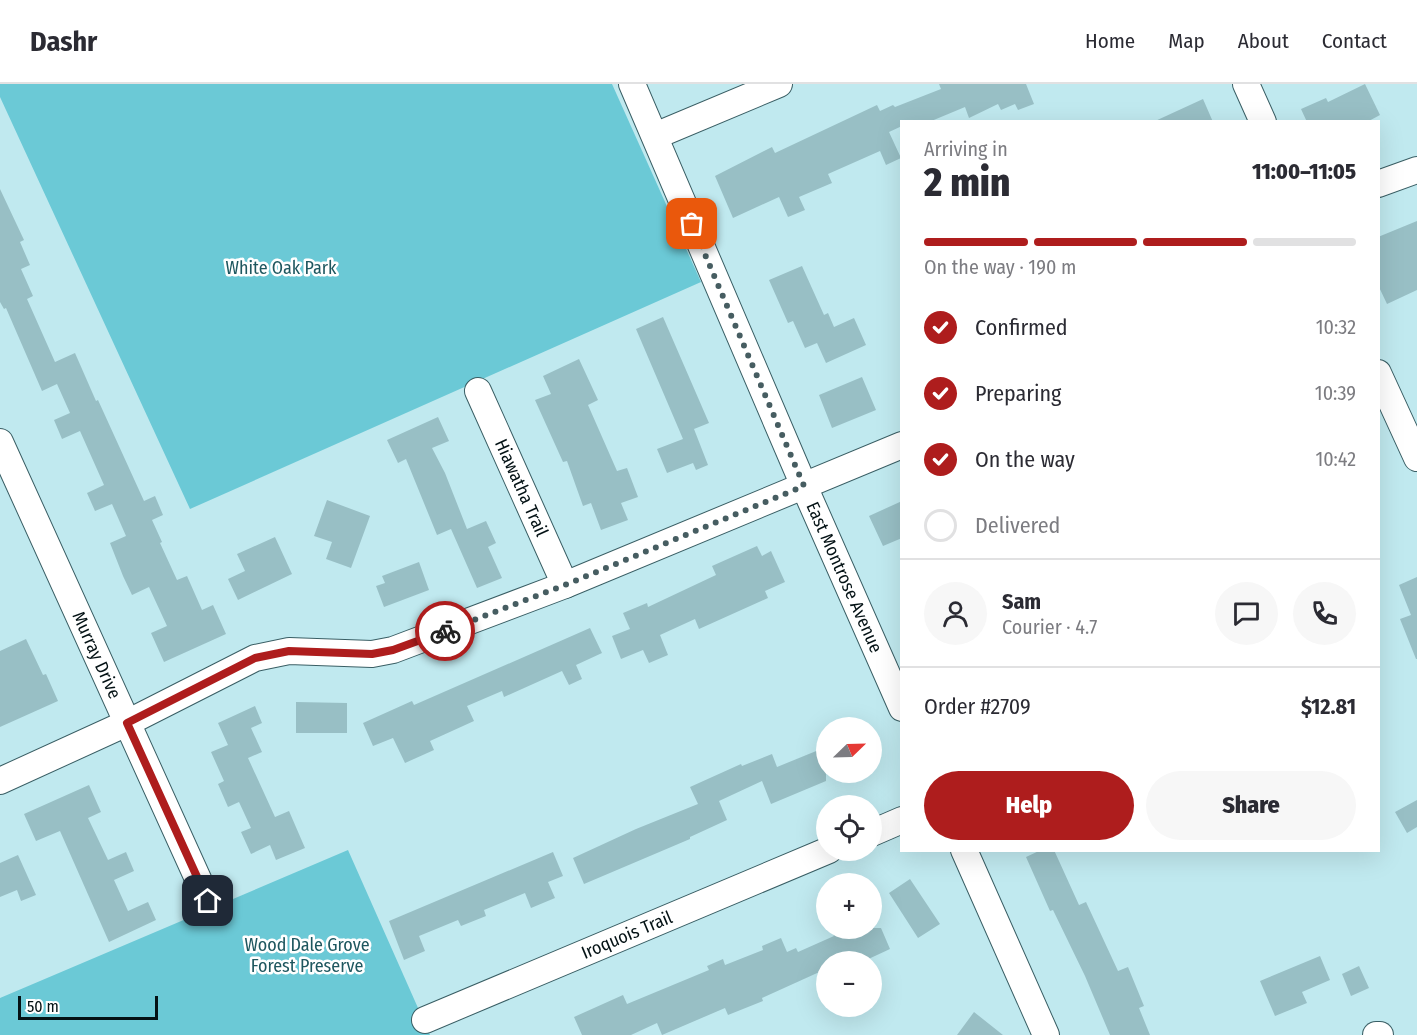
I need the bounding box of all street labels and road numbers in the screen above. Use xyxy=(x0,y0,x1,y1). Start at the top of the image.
street label: Hiawatha Trail xyxy=(490,435,553,540)
street label: East Montrose Avenue xyxy=(801,498,887,656)
street label: Murray Drive xyxy=(67,608,126,702)
street label: Iroquois Trail xyxy=(578,906,676,964)

